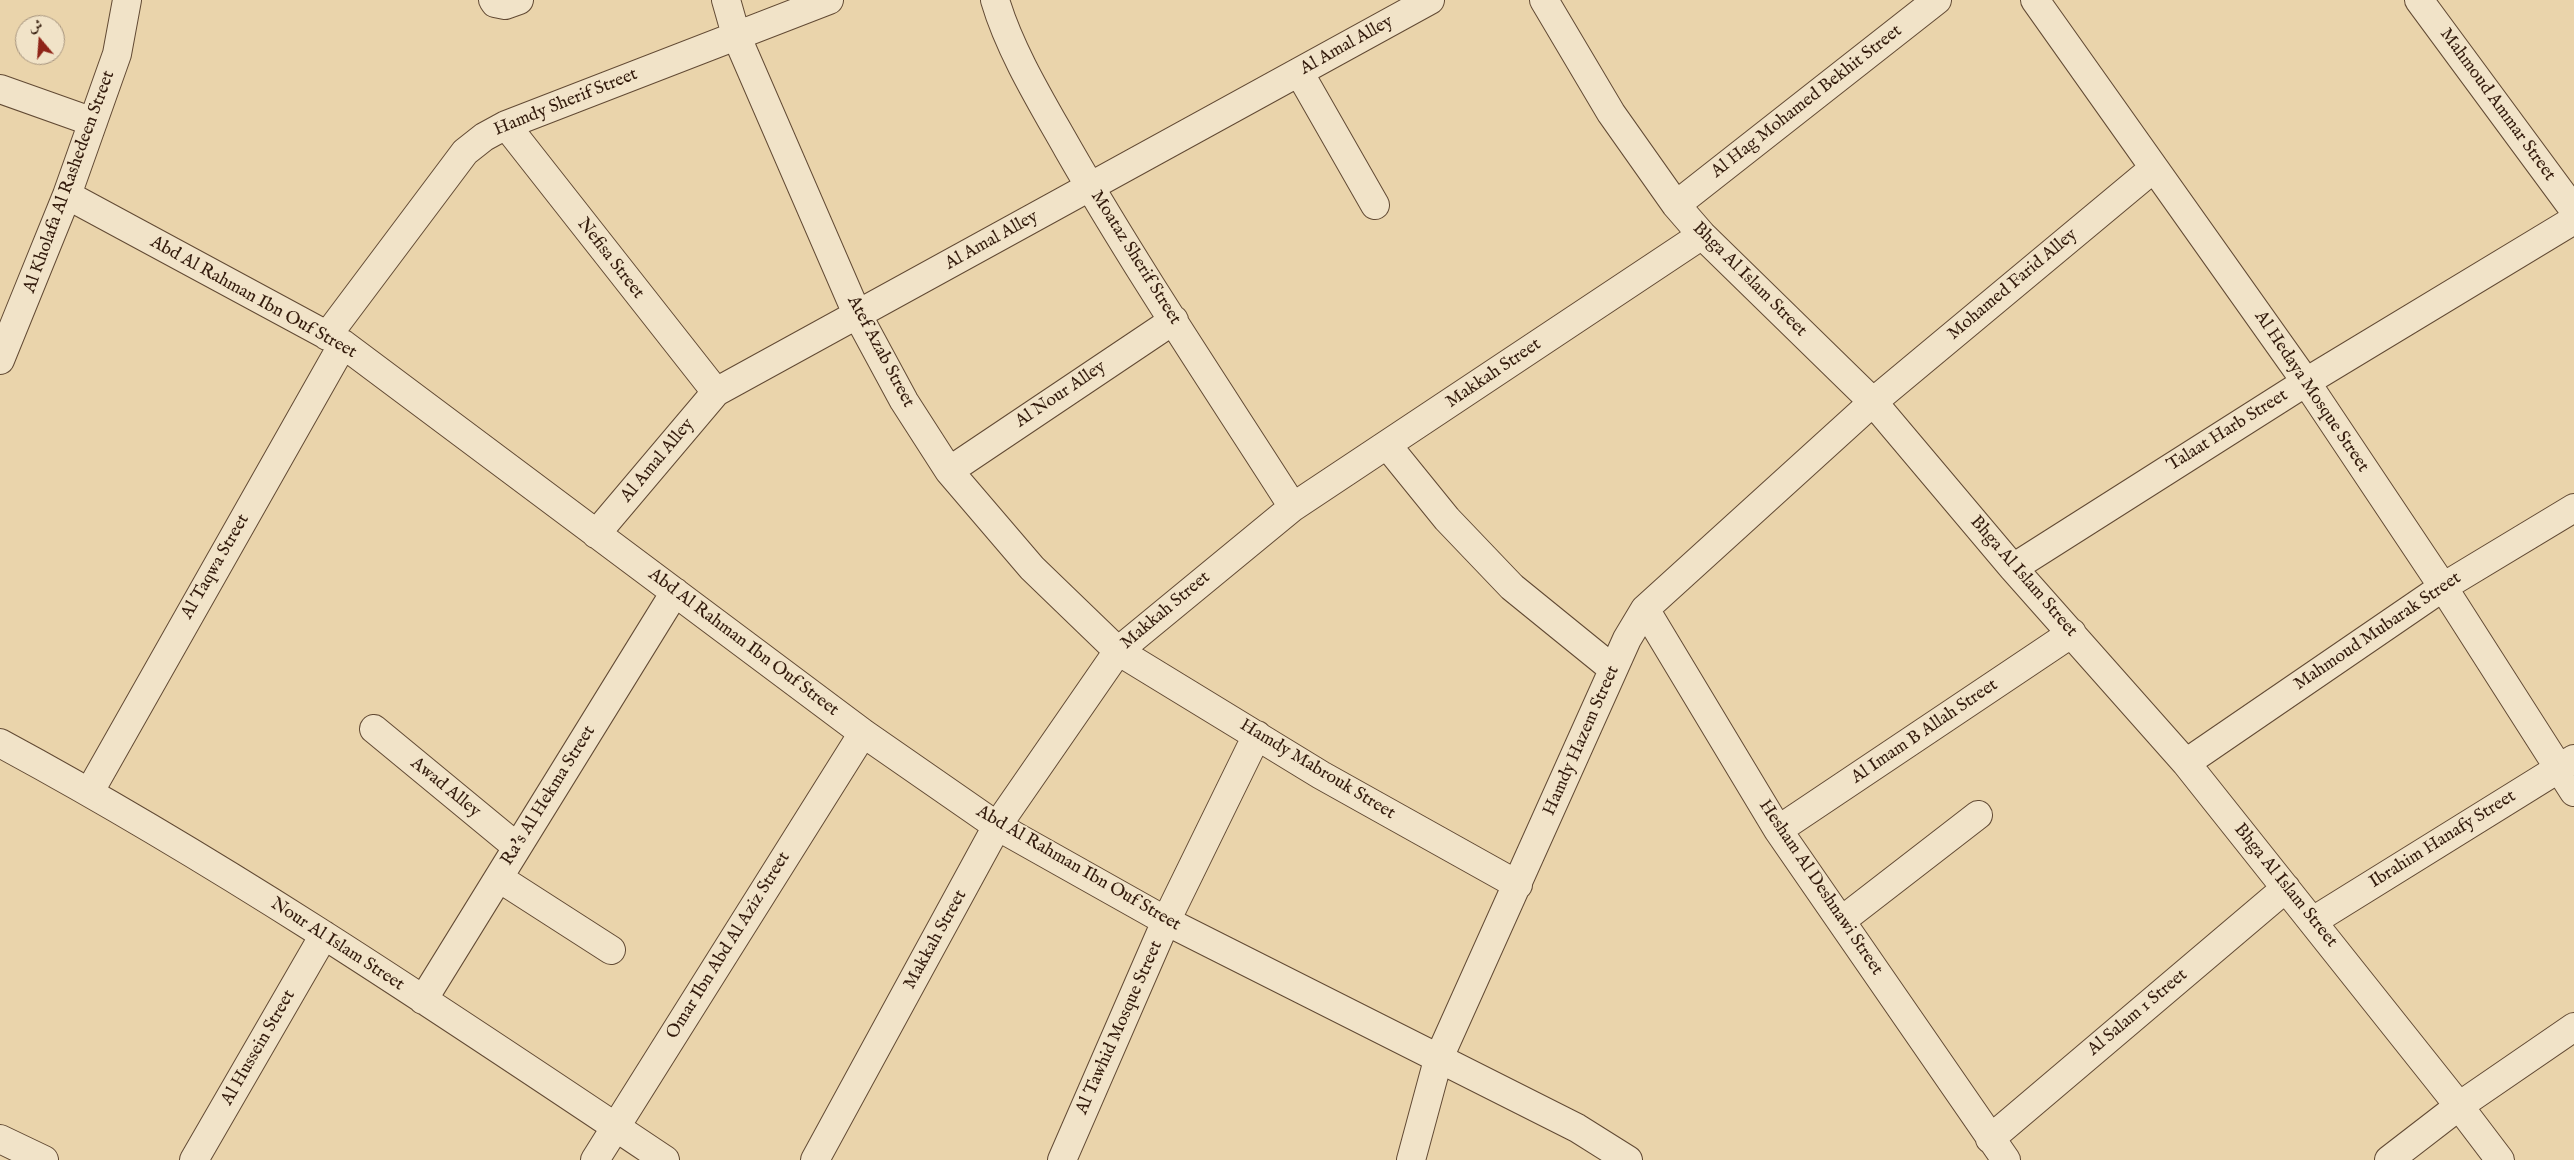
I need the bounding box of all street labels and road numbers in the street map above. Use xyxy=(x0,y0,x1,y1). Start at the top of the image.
street label: Al Amal Alley xyxy=(1297,12,1397,80)
street label: Al Hag Mohamed Bekhit Street xyxy=(1707,21,1907,183)
street label: Mahmoud Ammar Street xyxy=(2434,24,2560,186)
street label: Hamdy Sherif Street xyxy=(491,64,641,142)
street label: Al Kholafa Al Rashedeen Street xyxy=(20,68,120,296)
street label: Moataz Sherif Street xyxy=(1085,187,1185,329)
street label: Al Amal Alley xyxy=(942,207,1042,275)
street label: Nefisa Street xyxy=(572,214,648,304)
street label: Bhga Al Islam Street xyxy=(1687,218,1811,342)
street label: Mohamed Farid Alley xyxy=(1944,225,2082,345)
street label: Abd Al Rahman Ibn Ouf Street xyxy=(146,232,360,364)
street label: Atef Azab Street xyxy=(841,292,919,412)
street label: Al Hedaya Mosque Street xyxy=(2249,307,2373,477)
street label: Makkah Street xyxy=(1442,334,1546,414)
street label: Al Nour Alley xyxy=(1012,357,1110,433)
street label: Talaat Harb Street xyxy=(2164,385,2292,477)
street label: Al Amal Alley xyxy=(617,415,699,507)
street label: Al Taqwa Street xyxy=(177,511,255,623)
street label: Bhga Al Islam Street xyxy=(1965,512,2081,642)
street label: Abd Al Rahman Ibn Ouf Street xyxy=(644,564,842,722)
street label: Makkah Street xyxy=(1117,567,1215,655)
street label: Mahmoud Mubarak Street xyxy=(2290,568,2466,696)
street label: Hamdy Hazem Street xyxy=(1539,663,1625,819)
street label: Al Imam B Allah Street xyxy=(1848,675,2002,789)
street label: Hamdy Mabrouk Street xyxy=(1235,715,1399,825)
street label: Ra's Al Hekma Street xyxy=(497,722,601,870)
street label: Awad Alley xyxy=(406,753,484,823)
street label: Ibrahim Hanafy Street xyxy=(2366,786,2520,894)
street label: Hesham Al Deshnawi Street xyxy=(1753,796,1887,980)
street label: Abd Al Rahman Ibn Ouf Street xyxy=(972,801,1184,937)
street label: Bhga Al Islam Street xyxy=(2228,820,2342,952)
street label: Omar Ibn Abd Al Aziz Street xyxy=(662,848,796,1044)
street label: Makkah Street xyxy=(900,887,972,993)
street label: Nour Al Islam Street xyxy=(266,894,408,996)
street label: Al Tawhid Mosque Street xyxy=(1072,938,1168,1118)
street label: Al Salam 1 Street xyxy=(2084,965,2192,1061)
street label: Al Hussein Street xyxy=(217,987,301,1109)

